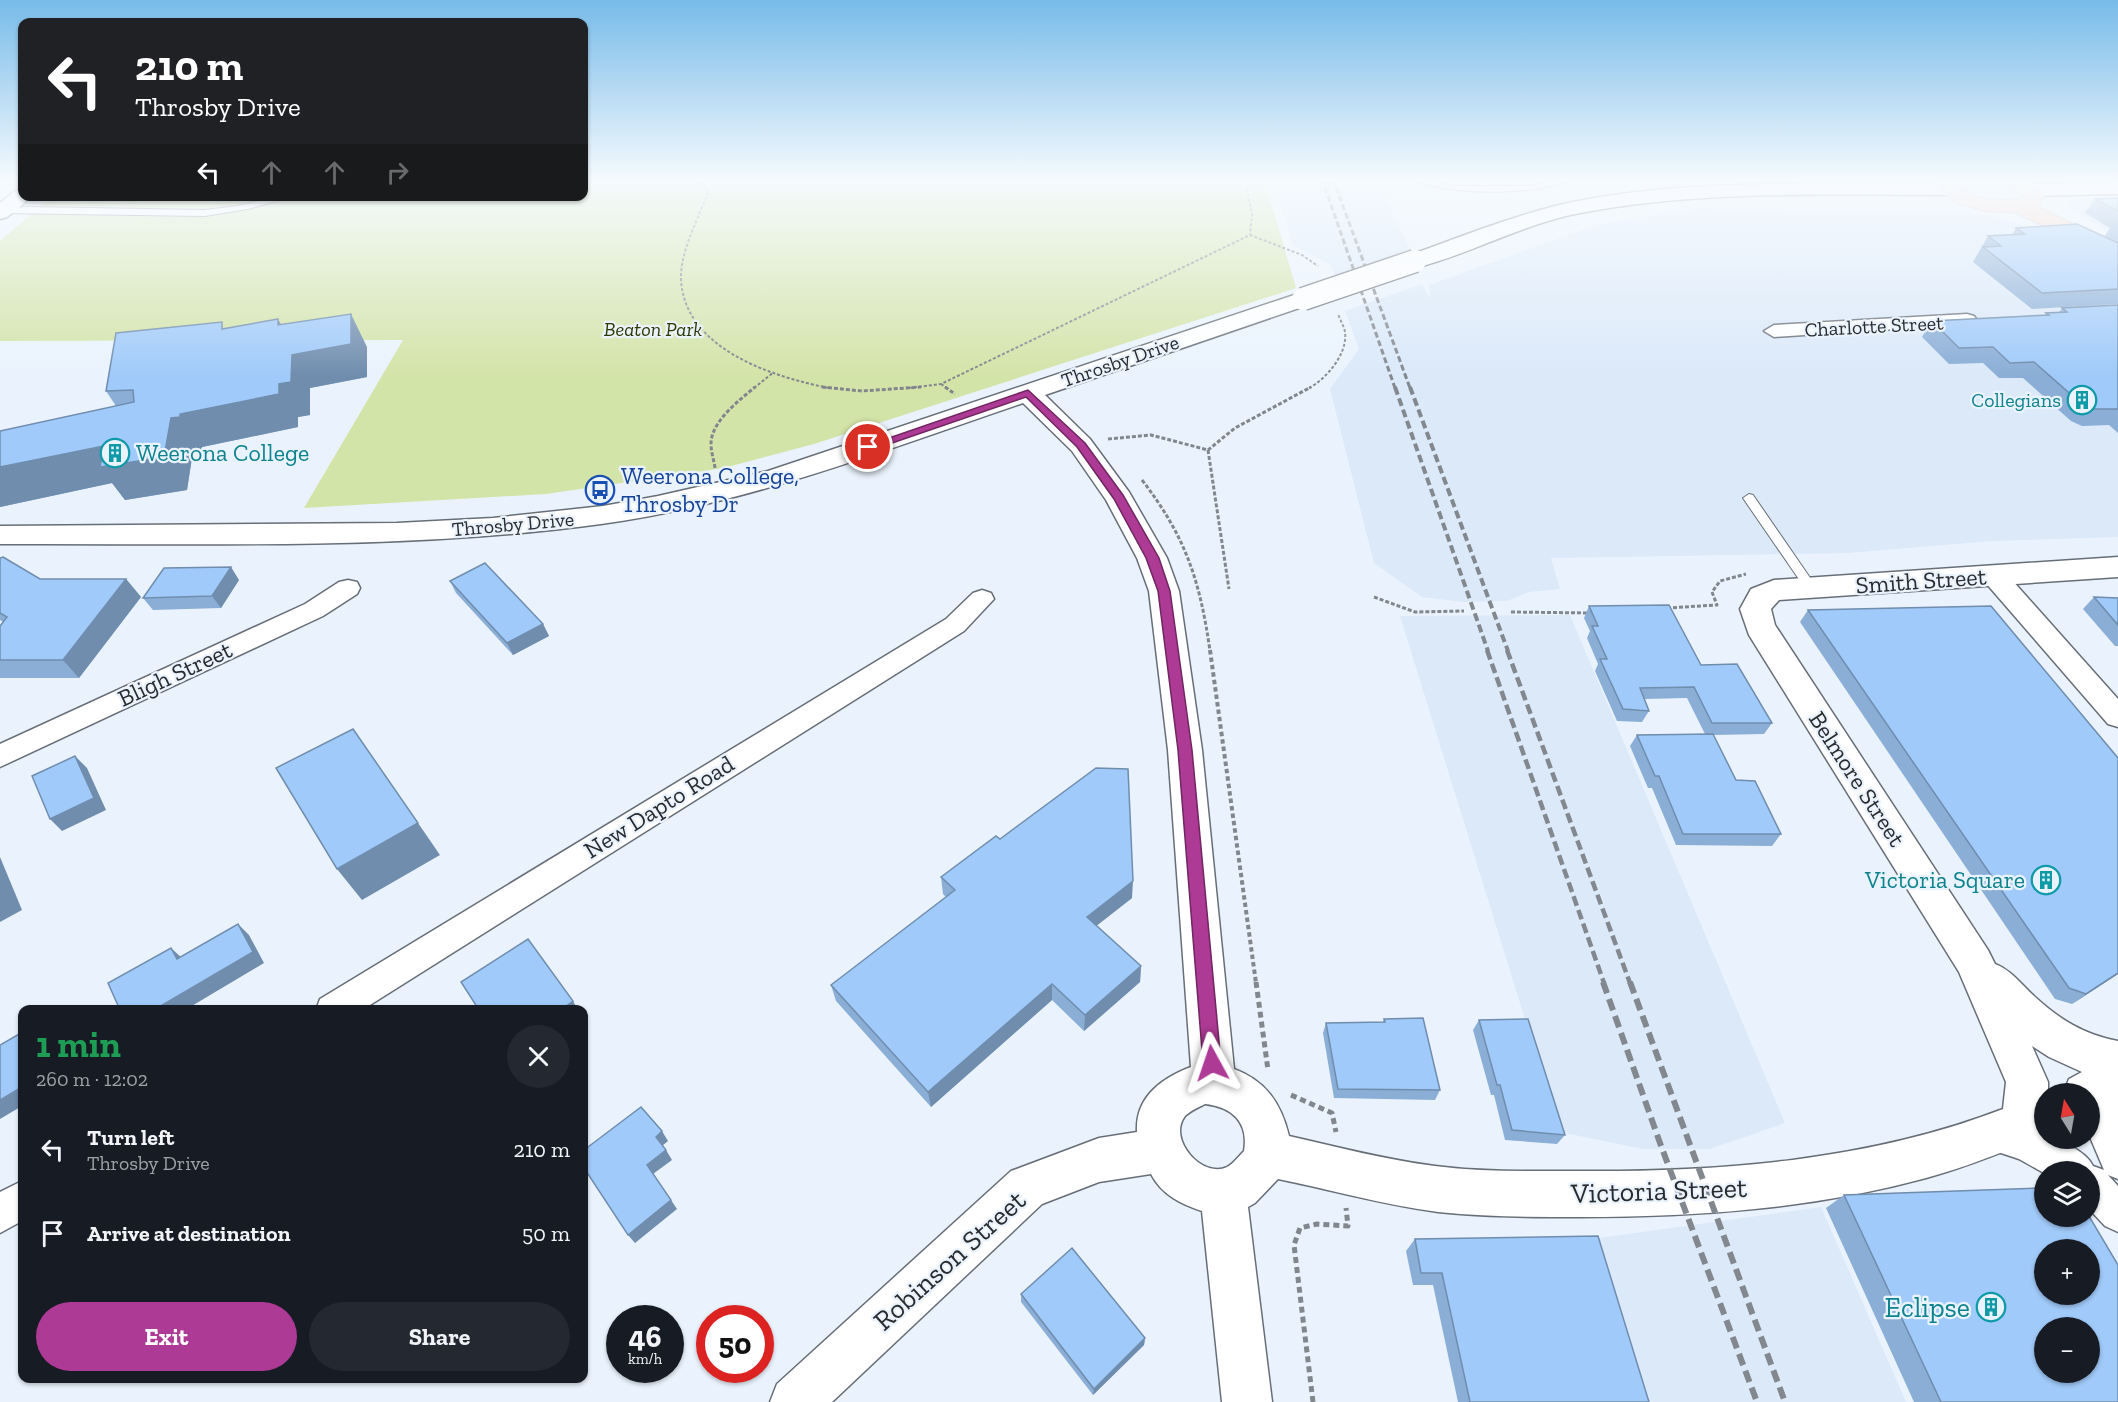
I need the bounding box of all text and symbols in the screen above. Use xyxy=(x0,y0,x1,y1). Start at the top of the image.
text: 210 m xyxy=(135,40,243,91)
icon: left xyxy=(36,42,114,120)
text: Throsby Drive xyxy=(135,91,301,123)
icon: left xyxy=(192,156,225,189)
icon: ahead xyxy=(255,156,288,189)
icon: ahead xyxy=(318,156,351,189)
icon: right xyxy=(381,156,414,189)
street label: Charlotte Street xyxy=(1804,310,1945,342)
park label: Beaton Park xyxy=(604,317,702,341)
street label: Throsby Drive xyxy=(1058,330,1182,392)
building icon: Collegians xyxy=(2066,384,2098,416)
place label: Collegians xyxy=(1971,388,2061,412)
pin xyxy=(842,421,893,472)
icon: arrive xyxy=(851,430,884,463)
building icon: Weerona College xyxy=(99,437,131,469)
place label: Weerona College xyxy=(136,438,309,467)
place label: Weerona College, Throsby Dr xyxy=(621,461,799,518)
bus stop icon: Weerona College, Throsby Dr xyxy=(584,474,616,506)
street label: Throsby Drive xyxy=(451,507,575,541)
street label: Smith Street xyxy=(1855,561,1987,600)
street label: Bligh Street xyxy=(113,634,237,713)
street label: Belmore Street xyxy=(1803,706,1912,852)
street label: New Dapto Road xyxy=(578,749,739,864)
building icon: Victoria Square xyxy=(2030,864,2062,896)
place label: Victoria Square xyxy=(1864,865,2025,894)
text: 1 min xyxy=(36,1023,121,1066)
button: close xyxy=(507,1025,570,1088)
position arrow xyxy=(1180,1031,1244,1095)
text: 260 m · 12:02 xyxy=(36,1067,148,1091)
north arrow xyxy=(2034,1083,2100,1149)
map controls xyxy=(2034,1083,2100,1383)
text: Turn left xyxy=(87,1124,174,1151)
icon: left xyxy=(36,1133,69,1166)
text: 210 m xyxy=(514,1136,570,1163)
text: Throsby Drive xyxy=(87,1151,210,1175)
button: layers xyxy=(2034,1161,2100,1227)
street label: Victoria Street xyxy=(1569,1171,1748,1210)
street label: Robinson Street xyxy=(867,1183,1033,1337)
icon: arrive xyxy=(36,1217,69,1250)
text: Arrive at destination xyxy=(87,1220,290,1247)
text: 50 m xyxy=(522,1220,570,1247)
button: + xyxy=(2034,1239,2100,1305)
place label: Eclipse xyxy=(1884,1291,1970,1324)
building icon: Eclipse xyxy=(1975,1291,2007,1323)
button: Exit xyxy=(36,1302,297,1371)
button: Share xyxy=(309,1302,570,1371)
speed limit sign: 50 xyxy=(696,1305,774,1383)
button: − xyxy=(2034,1317,2100,1383)
text: 46 xyxy=(628,1319,662,1355)
text: km/h xyxy=(628,1350,662,1368)

